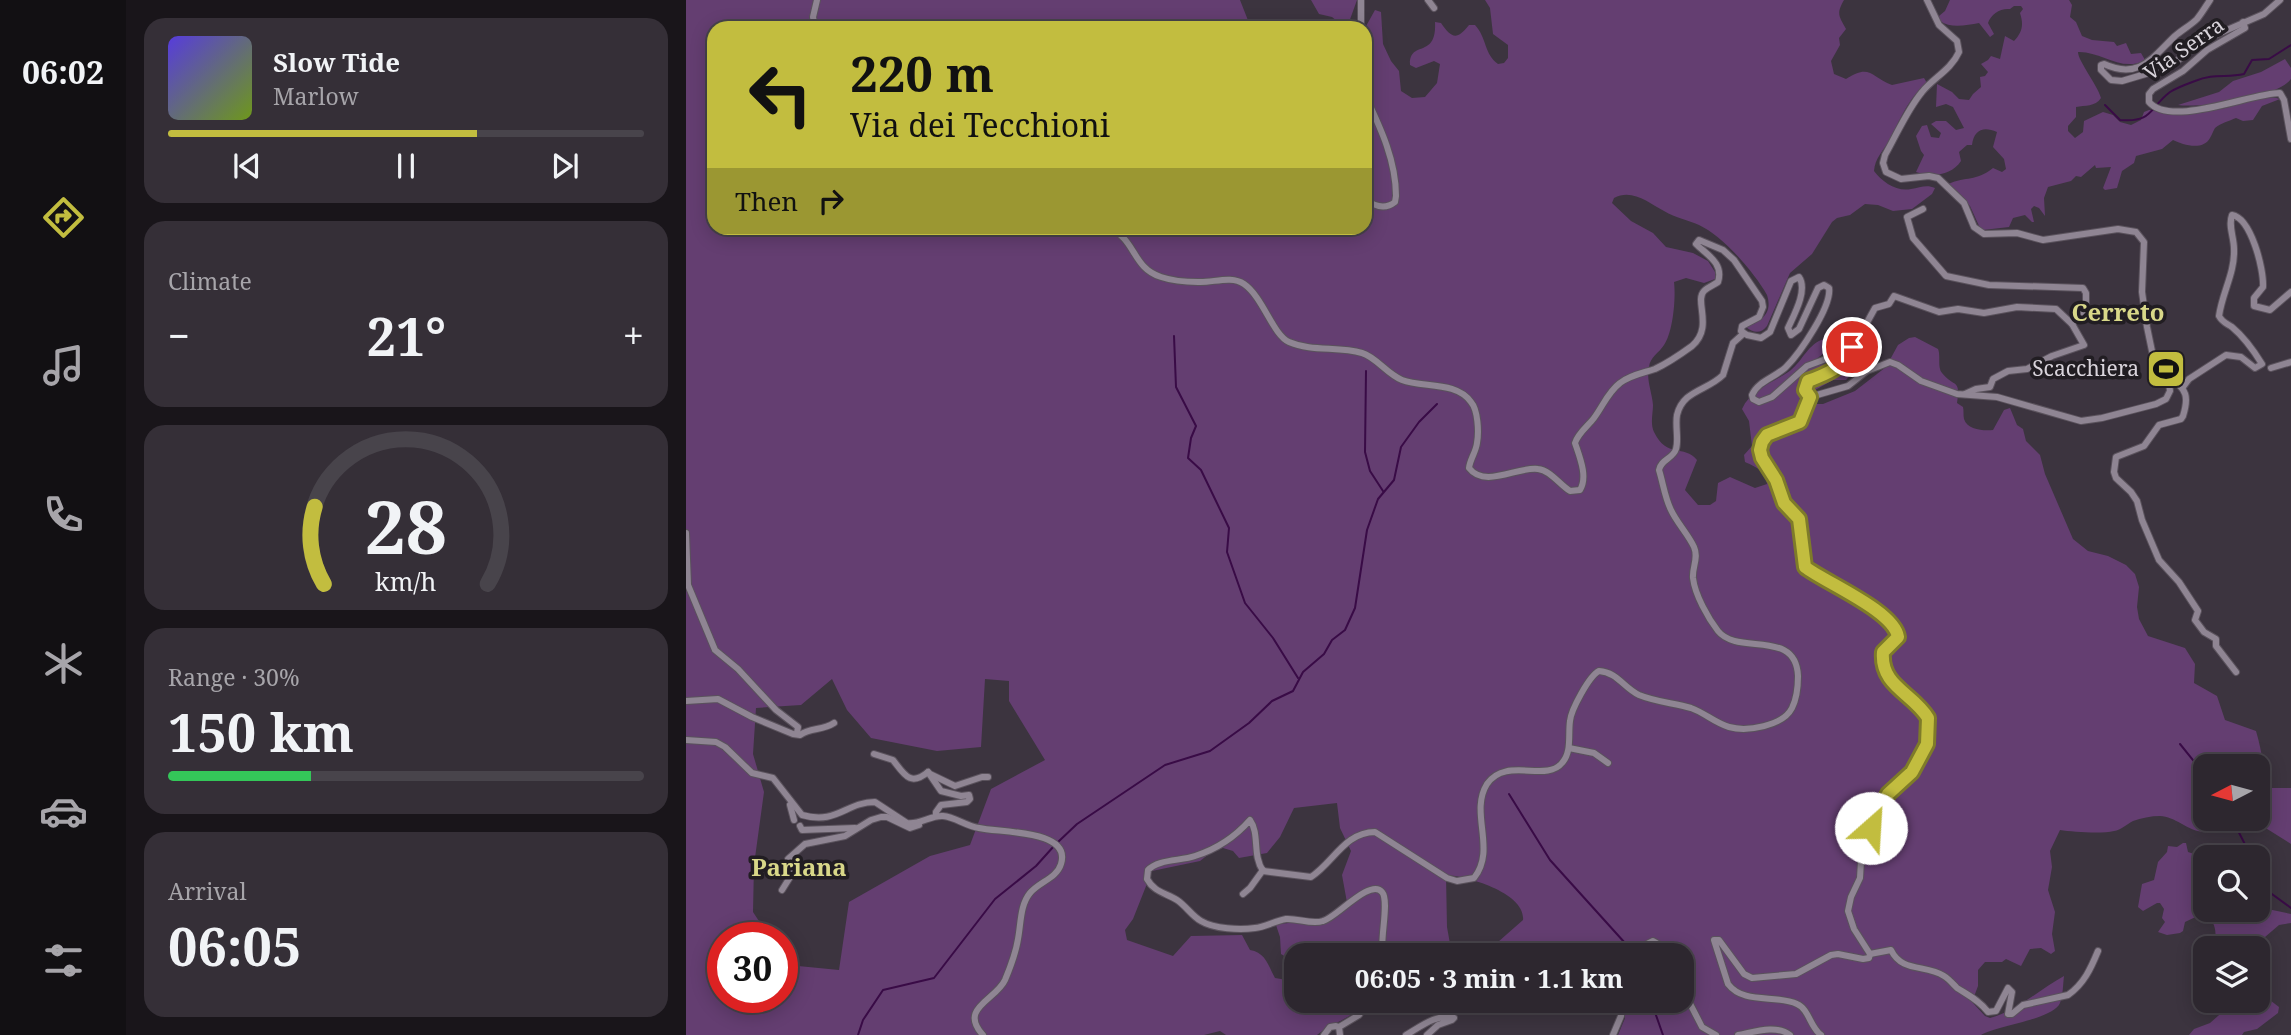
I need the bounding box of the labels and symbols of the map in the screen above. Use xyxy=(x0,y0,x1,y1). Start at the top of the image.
street label: Via Serra xyxy=(2138,10,2229,86)
district label: Cerreto xyxy=(2071,295,2165,328)
pin xyxy=(1822,317,1882,377)
sports icon: Scacchiera xyxy=(2145,348,2187,390)
place label: Scacchiera xyxy=(2032,354,2139,382)
north arrow xyxy=(2193,754,2270,831)
position arrow xyxy=(1834,791,1908,865)
district label: Pariana xyxy=(751,850,847,883)
speed limit sign: 30 xyxy=(707,922,798,1013)

